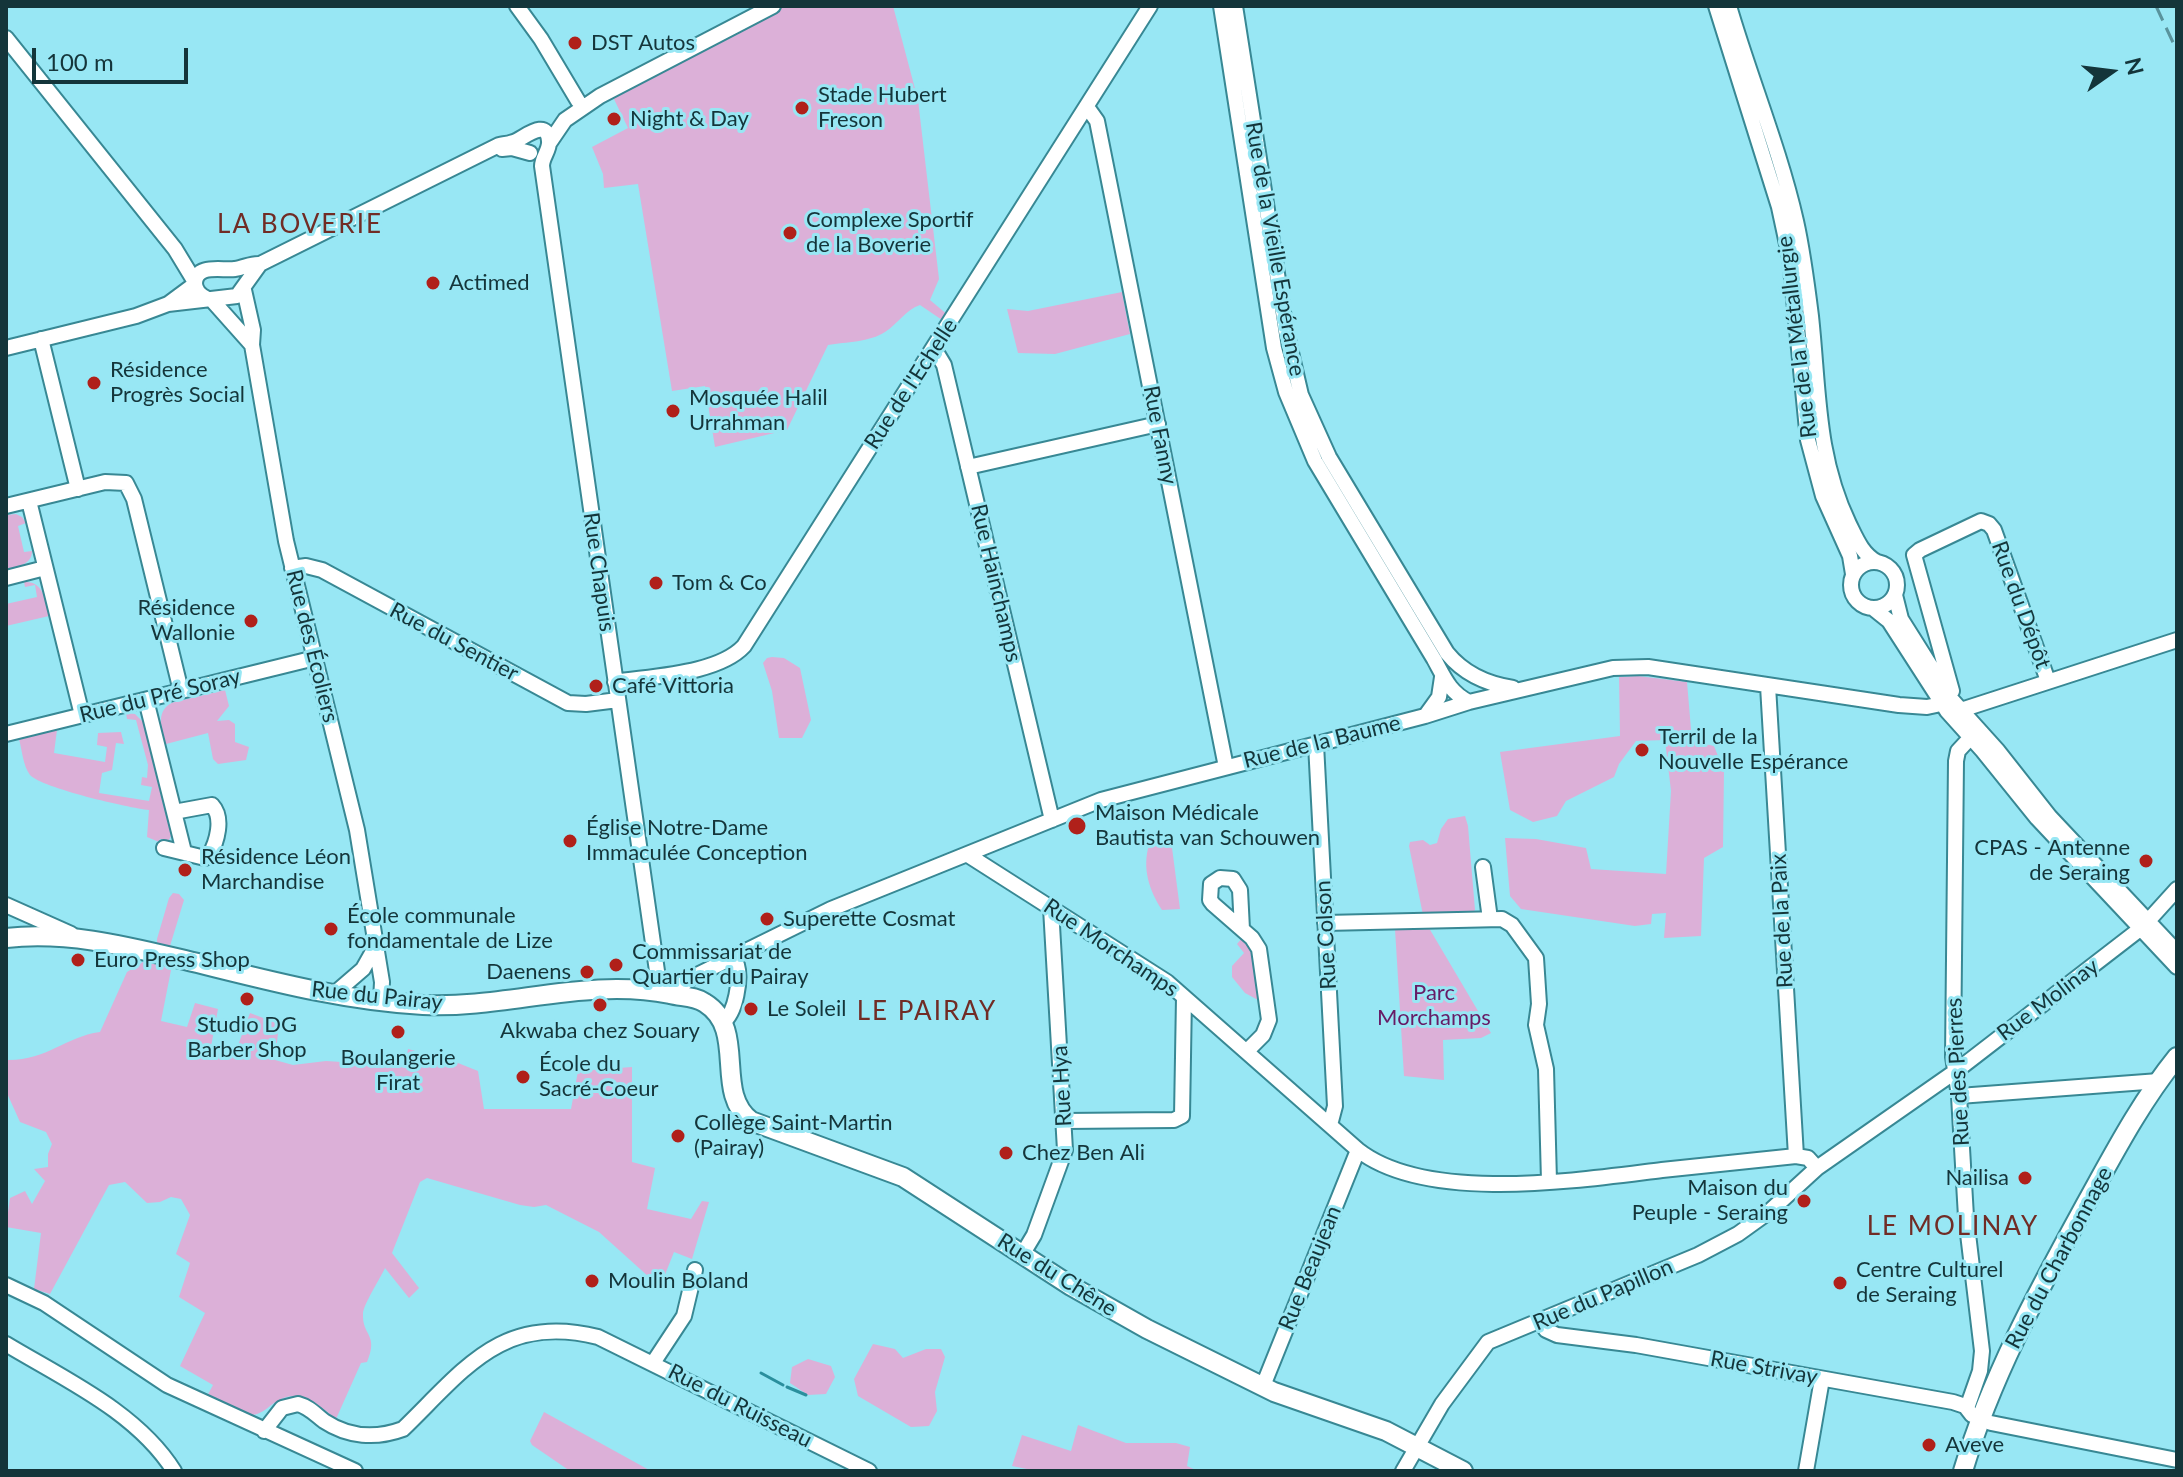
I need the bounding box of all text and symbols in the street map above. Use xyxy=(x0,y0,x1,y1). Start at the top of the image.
place label: DST Autos xyxy=(591,30,695,56)
scale bar xyxy=(36,32,192,82)
north arrow xyxy=(2071,32,2151,112)
marker: DST Autos xyxy=(566,34,584,52)
text: 100 m xyxy=(46,47,114,76)
text: N xyxy=(2120,55,2150,78)
place label: Stade Hubert Freson xyxy=(818,82,947,134)
marker: Stade Hubert Freson xyxy=(793,99,811,117)
place label: Night & Day xyxy=(630,106,749,132)
marker: Night & Day xyxy=(605,110,623,128)
street label: Rue de la Vieille Espérance xyxy=(1240,120,1310,378)
place label: Complexe Sportif de la Boverie xyxy=(806,207,974,258)
district label: LA BOVERIE xyxy=(217,209,383,241)
marker: Complexe Sportif de la Boverie xyxy=(781,224,799,242)
street label: Rue de la Métallurgie xyxy=(1772,234,1822,440)
place label: Actimed xyxy=(449,270,530,296)
marker: Actimed xyxy=(424,274,442,292)
street label: Rue de l'Echelle xyxy=(859,314,963,454)
place label: Résidence Progrès Social xyxy=(110,357,245,408)
marker: Résidence Progrès Social xyxy=(85,374,103,392)
street label: Rue Fanny xyxy=(1137,383,1183,487)
place label: Mosquée Halil Urrahman xyxy=(689,385,828,436)
marker: Mosquée Halil Urrahman xyxy=(664,402,682,420)
street label: Rue Hainchamps xyxy=(965,501,1027,665)
street label: Rue Chapuis xyxy=(578,511,620,633)
street label: Rue du Dépôt xyxy=(1986,538,2056,672)
street label: Rue des Écoliers xyxy=(280,567,344,725)
place label: Tom & Co xyxy=(672,570,767,596)
marker: Tom & Co xyxy=(647,574,665,592)
place label: Résidence Wallonie xyxy=(137,595,235,646)
street label: Rue du Sentier xyxy=(385,597,523,687)
marker: Résidence Wallonie xyxy=(242,612,260,630)
street label: Rue du Pré Soray xyxy=(77,663,243,729)
place label: Café Vittoria xyxy=(612,673,734,699)
marker: Café Vittoria xyxy=(587,677,605,695)
street label: Rue de la Baume xyxy=(1241,710,1403,774)
place label: Terril de la Nouvelle Espérance xyxy=(1658,724,1848,776)
marker: Terril de la Nouvelle Espérance xyxy=(1633,741,1651,759)
place label: Maison Médicale Bautista van Schouwen xyxy=(1095,800,1320,852)
place label: Église Notre-Dame Immaculée Conception xyxy=(586,815,808,866)
marker: Maison Médicale Bautista van Schouwen xyxy=(1066,815,1088,837)
marker: Église Notre-Dame Immaculée Conception xyxy=(561,832,579,850)
place label: CPAS - Antenne de Seraing xyxy=(1974,835,2130,886)
place label: Résidence Léon Marchandise xyxy=(201,844,351,896)
marker: CPAS - Antenne de Seraing xyxy=(2137,852,2155,870)
street label: Rue de la Paix xyxy=(1765,853,1799,989)
marker: Résidence Léon Marchandise xyxy=(176,861,194,879)
street label: Rue Colson xyxy=(1310,880,1342,990)
street label: Rue Morchamps xyxy=(1039,893,1183,1003)
place label: École communale fondamentale de Lize xyxy=(347,903,553,954)
place label: Superette Cosmat xyxy=(783,906,955,932)
marker: Superette Cosmat xyxy=(758,910,776,928)
marker: École communale fondamentale de Lize xyxy=(322,920,340,938)
place label: Commissariat de Quartier du Pairay xyxy=(632,939,809,990)
place label: Euro Press Shop xyxy=(94,947,250,973)
marker: Euro Press Shop xyxy=(69,951,87,969)
street label: Rue Molinay xyxy=(1992,953,2104,1047)
marker: Commissariat de Quartier du Pairay xyxy=(607,956,625,974)
place label: Daenens xyxy=(486,959,571,985)
marker: Daenens xyxy=(578,963,596,981)
street label: Rue du Pairay xyxy=(310,976,444,1016)
park label: Parc Morchamps xyxy=(1377,980,1491,1032)
marker: Studio DG Barber Shop xyxy=(238,990,256,1008)
marker: Akwaba chez Souary xyxy=(591,996,609,1014)
place label: Le Soleil xyxy=(767,996,846,1022)
district label: LE PAIRAY xyxy=(857,996,997,1028)
street label: Rue des Pierres xyxy=(1941,997,1975,1147)
marker: Le Soleil xyxy=(742,1000,760,1018)
place label: Studio DG Barber Shop xyxy=(187,1012,307,1064)
place label: Akwaba chez Souary xyxy=(500,1018,700,1044)
marker: Boulangerie Firat xyxy=(389,1023,407,1041)
place label: Boulangerie Firat xyxy=(341,1045,455,1096)
street label: Rue Hya xyxy=(1047,1045,1077,1127)
place label: École du Sacré-Coeur xyxy=(539,1051,658,1102)
marker: École du Sacré-Coeur xyxy=(514,1068,532,1086)
place label: Collège Saint-Martin (Pairay) xyxy=(694,1110,893,1162)
marker: Collège Saint-Martin (Pairay) xyxy=(669,1127,687,1145)
place label: Chez Ben Ali xyxy=(1022,1140,1145,1166)
marker: Chez Ben Ali xyxy=(997,1144,1015,1162)
street label: Rue du Charbonnage xyxy=(2000,1163,2118,1353)
place label: Nailisa xyxy=(1945,1165,2009,1191)
marker: Nailisa xyxy=(2016,1169,2034,1187)
place label: Maison du Peuple - Seraing xyxy=(1632,1175,1788,1226)
marker: Maison du Peuple - Seraing xyxy=(1795,1192,1813,1210)
street label: Rue Beaujean xyxy=(1273,1202,1347,1334)
district label: LE MOLINAY xyxy=(1867,1211,2039,1243)
street label: Rue du Chêne xyxy=(993,1228,1121,1322)
street label: Rue du Papillon xyxy=(1529,1254,1677,1336)
place label: Centre Culturel de Seraing xyxy=(1856,1257,2003,1308)
place label: Moulin Boland xyxy=(608,1268,748,1294)
marker: Moulin Boland xyxy=(583,1272,601,1290)
marker: Centre Culturel de Seraing xyxy=(1831,1274,1849,1292)
street label: Rue Strivay xyxy=(1708,1346,1820,1390)
street label: Rue du Ruisseau xyxy=(664,1358,816,1454)
place label: Aveve xyxy=(1945,1432,2004,1458)
marker: Aveve xyxy=(1920,1436,1938,1454)

